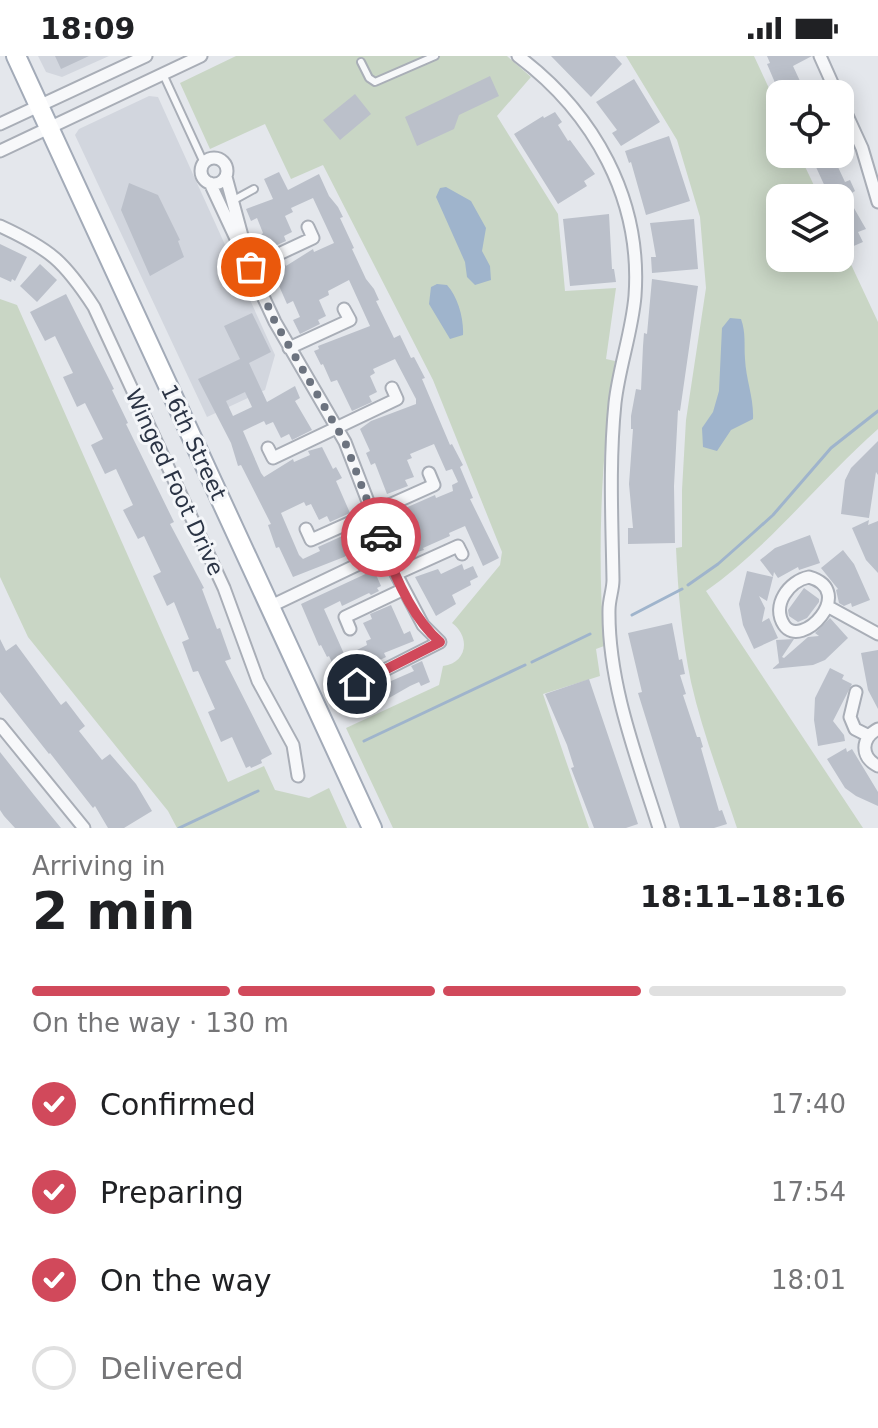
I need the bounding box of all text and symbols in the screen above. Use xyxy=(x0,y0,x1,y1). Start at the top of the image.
text: 18:09 xyxy=(40,11,136,46)
map controls xyxy=(766,80,854,272)
button: locate xyxy=(766,80,854,168)
button: layers xyxy=(766,184,854,272)
pin xyxy=(217,233,285,301)
icon: bag xyxy=(229,245,273,289)
street label: 16th Street xyxy=(156,381,231,504)
street label: Winged Foot Drive xyxy=(120,385,229,579)
courier xyxy=(341,497,421,577)
icon: car xyxy=(359,515,403,559)
pin xyxy=(323,650,391,718)
icon: home xyxy=(335,662,379,706)
text: Arriving in xyxy=(32,851,166,881)
text: 18:11–18:16 xyxy=(640,879,846,914)
text: 2 min xyxy=(32,881,195,941)
text: On the way · 130 m xyxy=(32,1008,289,1038)
icon: check xyxy=(32,1082,76,1126)
text: Confirmed xyxy=(100,1087,256,1122)
text: 17:40 xyxy=(771,1089,846,1119)
icon: check xyxy=(32,1170,76,1214)
text: Preparing xyxy=(100,1175,244,1210)
text: 17:54 xyxy=(771,1177,846,1207)
icon: check xyxy=(32,1258,76,1302)
text: On the way xyxy=(100,1263,272,1298)
text: 18:01 xyxy=(771,1265,846,1295)
text: Delivered xyxy=(100,1351,244,1386)

